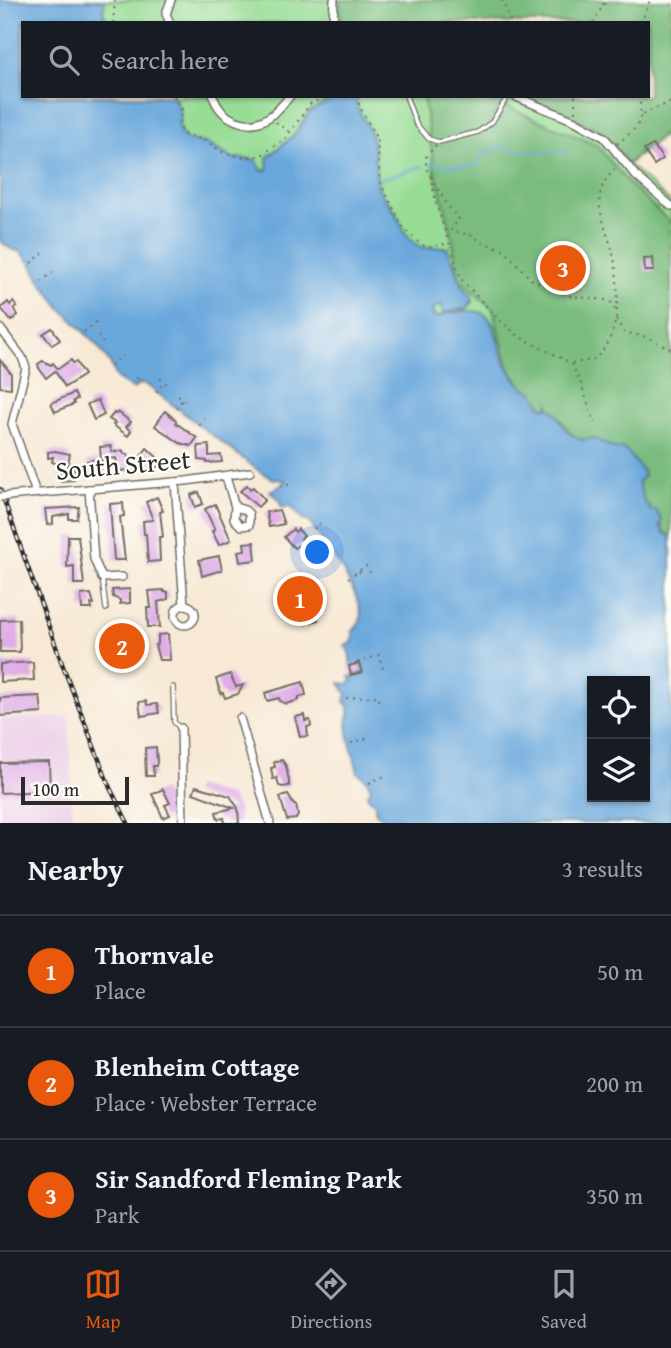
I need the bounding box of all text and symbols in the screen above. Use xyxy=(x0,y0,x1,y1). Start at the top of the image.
search box xyxy=(21,21,650,98)
text: Search here xyxy=(101,40,229,79)
icon: search xyxy=(45,41,83,79)
pin: 3 xyxy=(540,242,586,294)
street label: South Street xyxy=(54,439,192,490)
your location xyxy=(300,535,334,569)
pin: 1 xyxy=(277,573,323,625)
pin: 2 xyxy=(99,620,145,672)
map controls xyxy=(587,676,650,802)
button: locate xyxy=(587,676,650,739)
button: layers xyxy=(587,739,650,802)
scale bar xyxy=(21,774,130,806)
text: 100 m xyxy=(32,775,79,803)
text: Nearby xyxy=(28,847,124,891)
text: 3 results xyxy=(562,852,643,885)
text: Thornvale xyxy=(95,935,214,974)
text: 1 xyxy=(45,955,57,988)
text: 50 m xyxy=(597,955,643,988)
text: Place xyxy=(95,974,146,1007)
text: Blenheim Cottage xyxy=(95,1047,299,1086)
text: 2 xyxy=(45,1067,57,1100)
text: 200 m xyxy=(586,1067,643,1100)
text: Place · Webster Terrace xyxy=(95,1086,317,1119)
text: Sir Sandford Fleming Park xyxy=(95,1159,401,1198)
text: 3 xyxy=(45,1179,57,1212)
text: 350 m xyxy=(586,1179,643,1212)
text: Park xyxy=(95,1198,139,1231)
tab: Map xyxy=(84,1265,122,1335)
tab: Directions xyxy=(291,1265,372,1335)
tab: Saved xyxy=(541,1265,587,1335)

